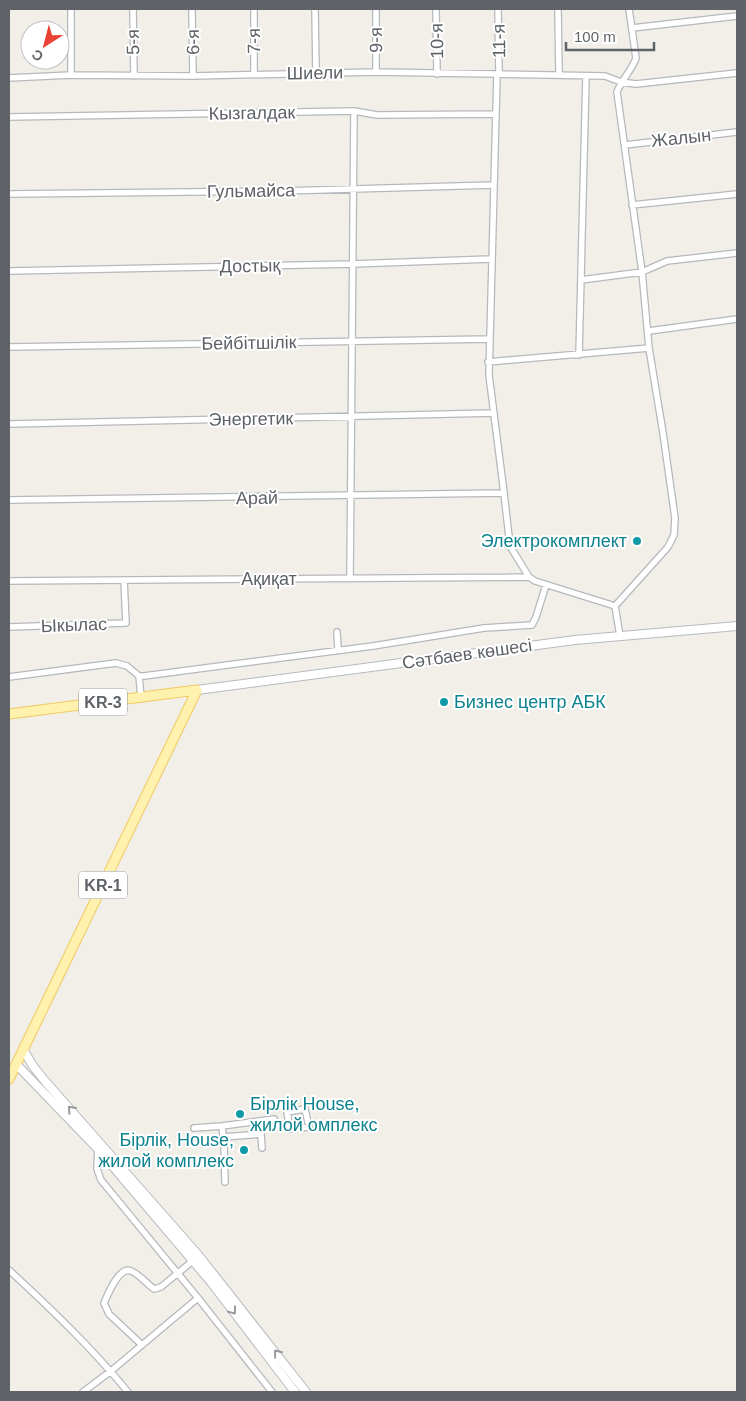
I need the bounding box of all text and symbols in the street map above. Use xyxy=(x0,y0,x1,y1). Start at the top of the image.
north arrow xyxy=(20,20,70,70)
scale bar xyxy=(566,20,654,52)
street label: 10-я xyxy=(427,23,447,59)
street label: 11-я xyxy=(489,24,509,58)
street label: 9-я xyxy=(366,27,386,53)
street label: 7-я xyxy=(244,28,264,54)
text: 100 m xyxy=(574,28,616,45)
street label: 5-я xyxy=(123,29,143,55)
street label: 6-я xyxy=(183,29,203,55)
text: С xyxy=(29,46,46,65)
street label: Шиели xyxy=(287,63,343,83)
street label: Кызгалдак xyxy=(208,102,296,124)
street label: Жалын xyxy=(650,125,712,151)
street label: Гульмайса xyxy=(207,180,296,202)
street label: Достық xyxy=(220,255,281,277)
street label: Бейбітшілік xyxy=(201,332,297,354)
street label: Энергетик xyxy=(209,408,294,430)
street label: Арай xyxy=(236,488,278,508)
place label: Электрокомплект xyxy=(481,531,627,551)
marker: Электрокомплект xyxy=(631,535,643,547)
street label: Ақиқат xyxy=(241,569,297,589)
street label: Ыкылас xyxy=(41,614,107,636)
street label: Сәтбаев көшесі xyxy=(401,635,533,673)
road number: KR-3 xyxy=(79,689,127,716)
place label: Бизнес центр АБК xyxy=(454,692,606,712)
marker: Бизнес центр АБК xyxy=(438,696,450,708)
road number: KR-1 xyxy=(79,872,127,898)
place label: Бірлік House, жилой омплекс xyxy=(250,1094,378,1135)
one-way arrow xyxy=(67,1106,76,1115)
marker: Бірлік House, жилой омплекс xyxy=(234,1108,246,1120)
place label: Бірлік, House, жилой комплекс xyxy=(98,1130,234,1171)
marker: Бірлік, House, жилой комплекс xyxy=(238,1144,250,1156)
one-way arrow xyxy=(227,1305,236,1315)
one-way arrow xyxy=(274,1349,283,1359)

